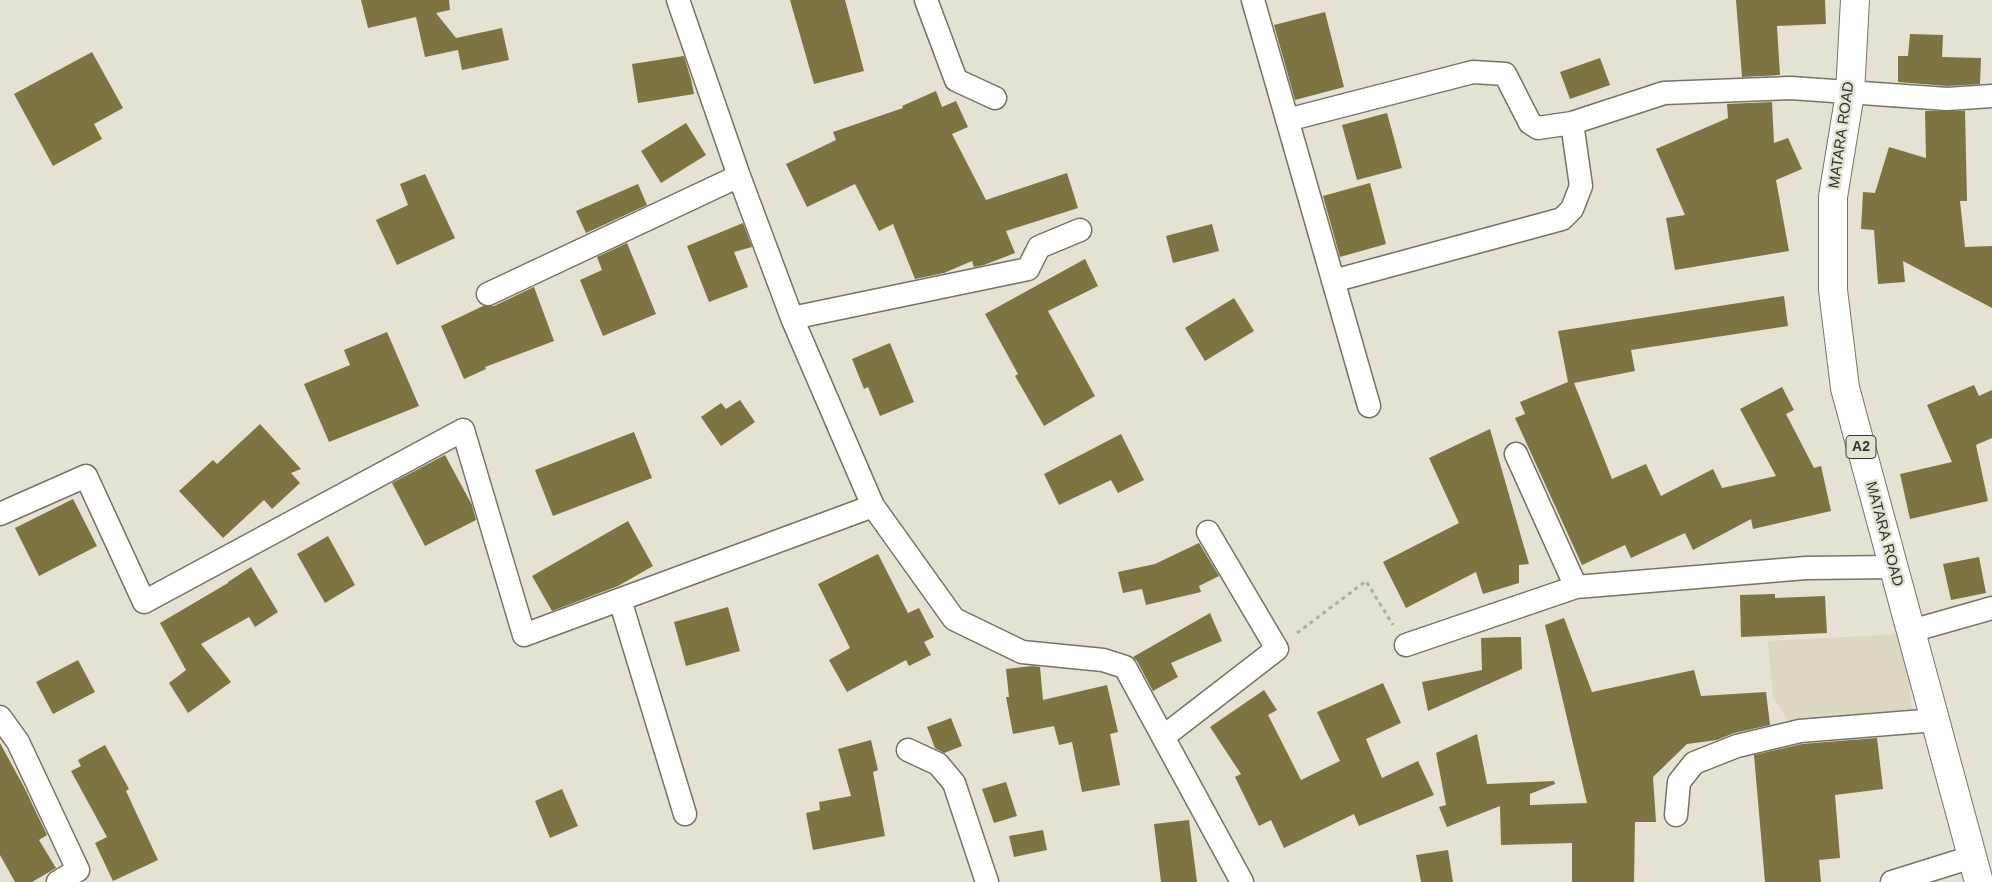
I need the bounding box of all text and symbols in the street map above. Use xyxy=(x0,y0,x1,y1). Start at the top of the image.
street label: MATARA ROAD xyxy=(1826,80,1858,190)
road number: A2 xyxy=(1846,436,1876,458)
street label: MATARA ROAD xyxy=(1861,480,1907,588)

